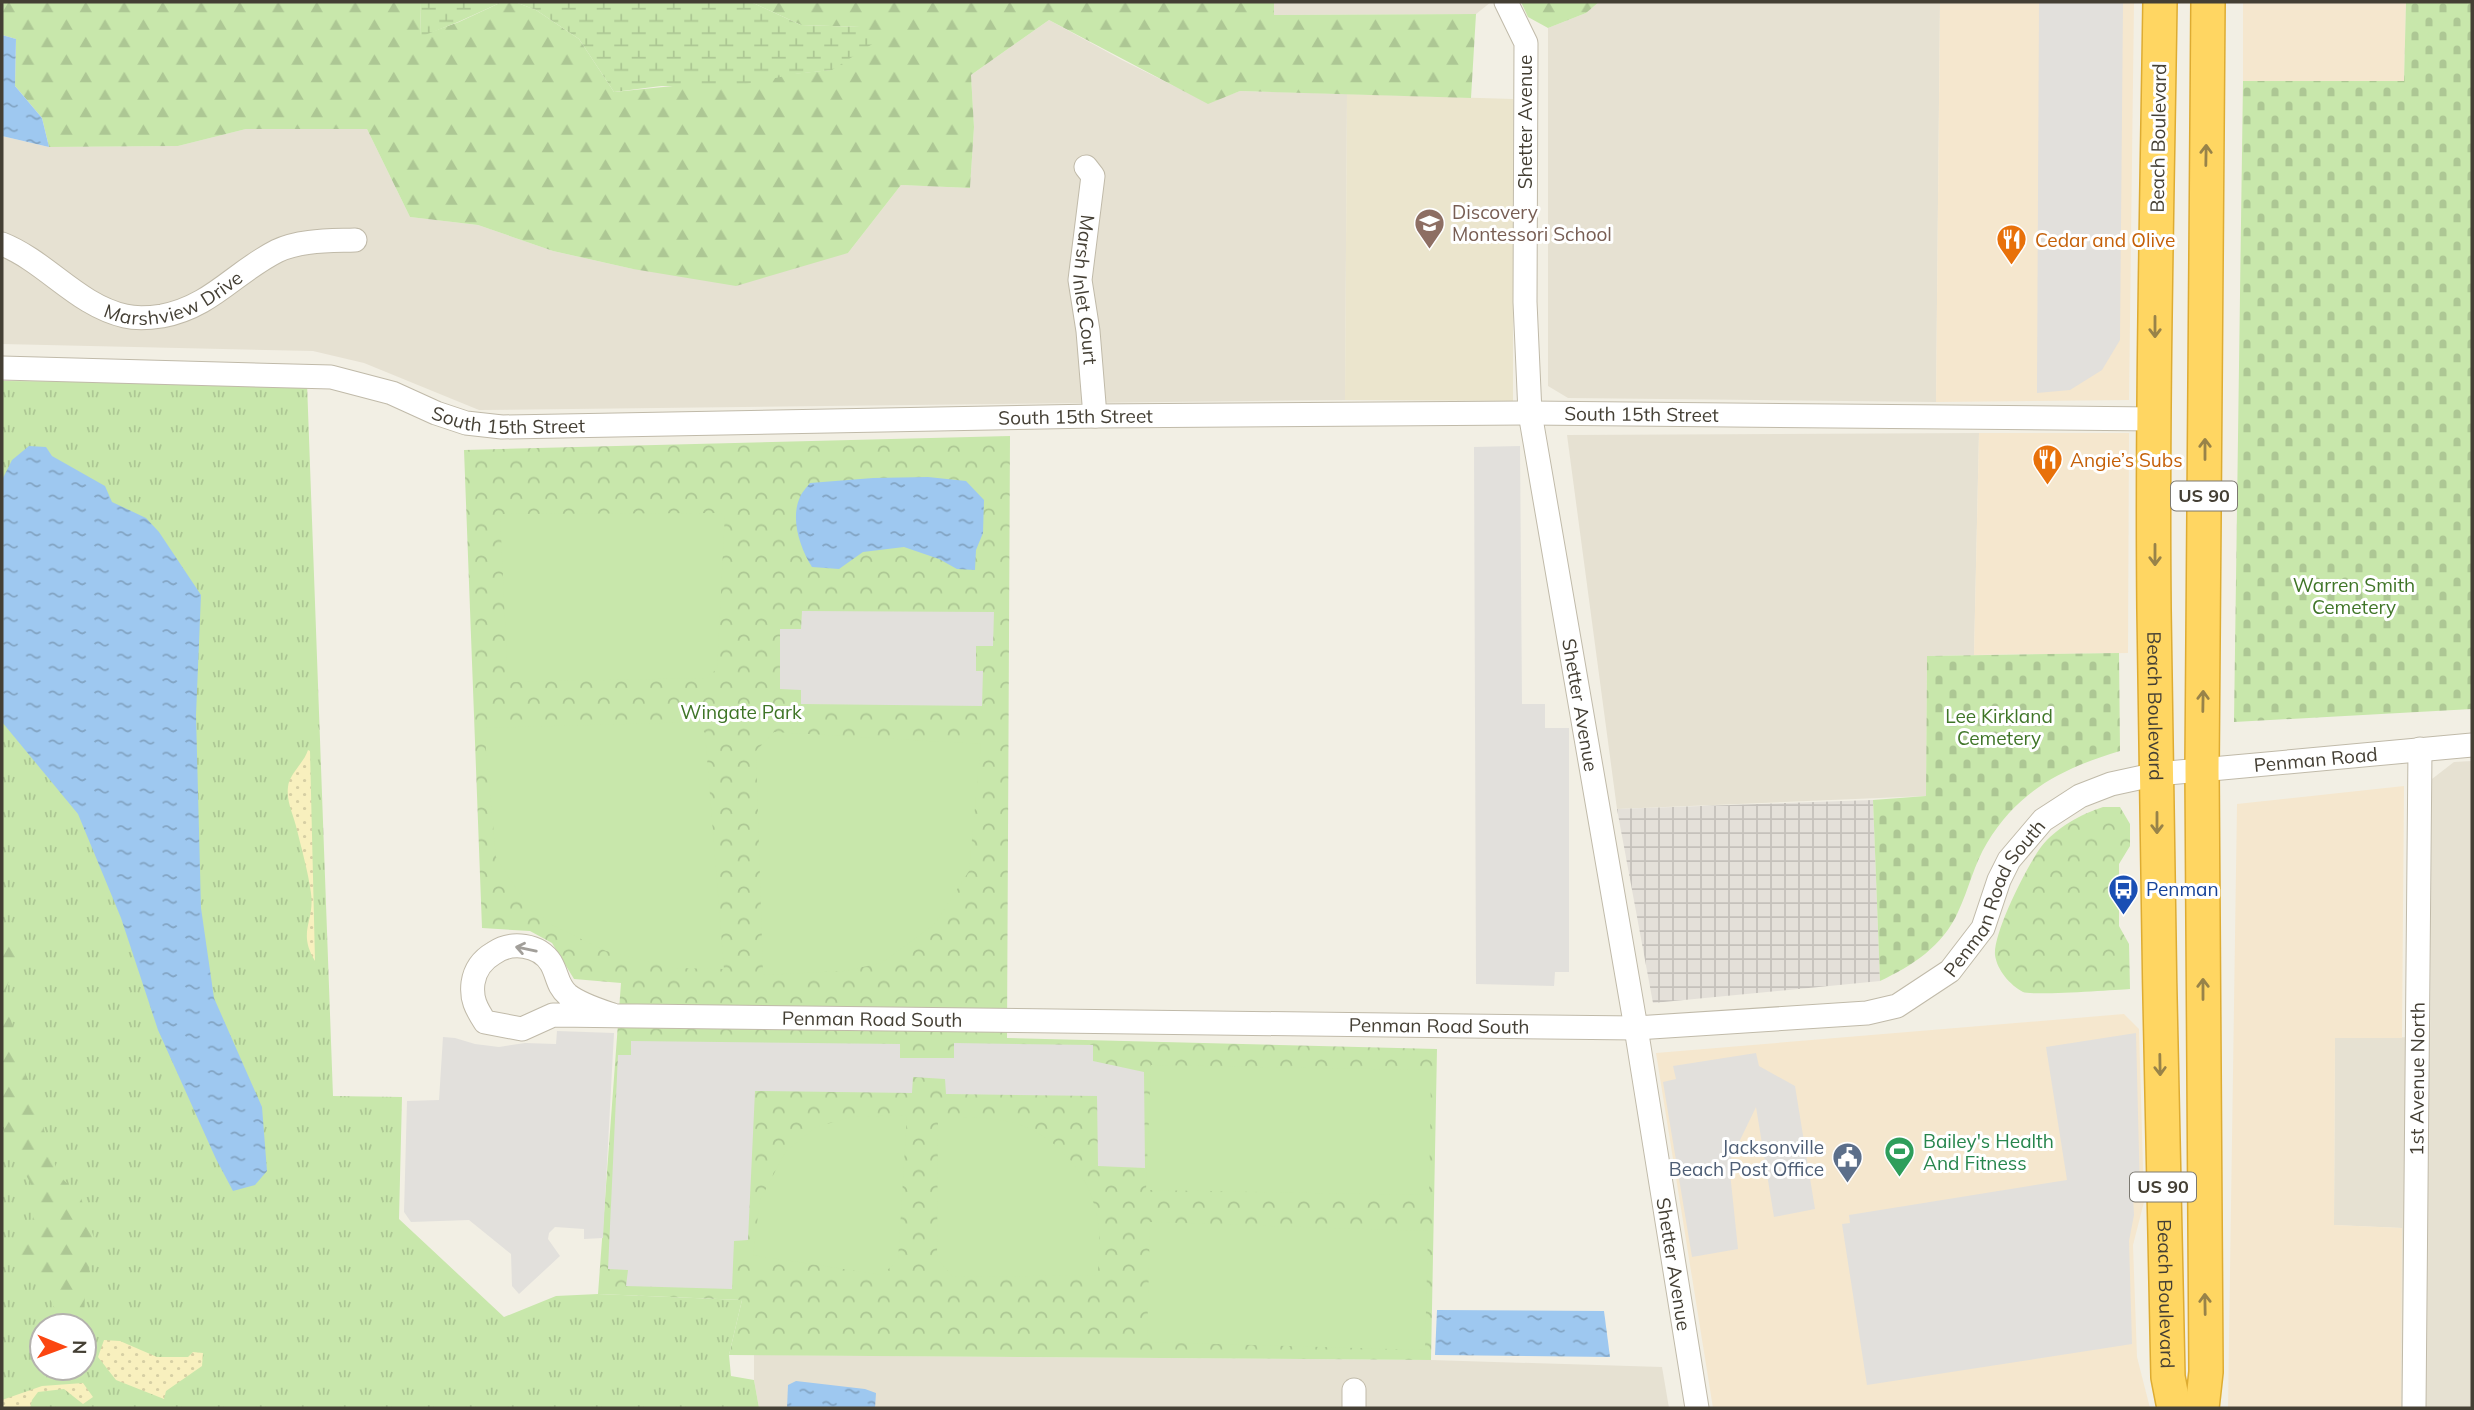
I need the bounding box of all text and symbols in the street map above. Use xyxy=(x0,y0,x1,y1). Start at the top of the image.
street label: Shetter Avenue xyxy=(1513,55,1537,189)
street label: Beach Boulevard xyxy=(2145,63,2171,213)
one-way arrow xyxy=(2199,143,2213,166)
place label: Discovery Montessori School xyxy=(1452,200,1612,246)
school or university icon: Discovery Montessori School xyxy=(1412,206,1446,250)
street label: Marsh Inlet Court xyxy=(1068,213,1103,366)
restaurant icon: Cedar and Olive xyxy=(1995,223,2029,267)
place label: Cedar and Olive xyxy=(2035,228,2175,252)
street label: Marshview Drive xyxy=(101,265,247,330)
one-way arrow xyxy=(2148,315,2162,338)
street label: South 15th Street xyxy=(429,400,585,439)
street label: South 15th Street xyxy=(1564,401,1719,427)
street label: South 15th Street xyxy=(998,404,1153,430)
one-way arrow xyxy=(2198,438,2212,461)
restaurant icon: Angie’s Subs xyxy=(2030,443,2064,487)
place label: Angie’s Subs xyxy=(2070,448,2183,472)
road number: US 90 xyxy=(2171,482,2237,510)
one-way arrow xyxy=(2148,543,2162,566)
park label: Warren Smith Cemetery xyxy=(2293,573,2415,619)
street label: Beach Boulevard xyxy=(2142,631,2168,781)
street label: Shetter Avenue xyxy=(1557,637,1604,773)
one-way arrow xyxy=(2196,690,2210,713)
park label: Wingate Park xyxy=(680,700,802,724)
park label: Lee Kirkland Cemetery xyxy=(1945,704,2053,750)
street label: Penman Road xyxy=(2253,742,2379,777)
one-way arrow xyxy=(2150,811,2164,834)
street label: Penman Road South xyxy=(1938,814,2050,981)
bus stop icon: Penman xyxy=(2106,872,2140,916)
place label: Penman xyxy=(2146,877,2219,901)
one-way arrow xyxy=(515,941,537,954)
one-way arrow xyxy=(2196,978,2210,1001)
street label: 1st Avenue North xyxy=(2404,1002,2430,1156)
street label: Penman Road South xyxy=(782,1006,963,1032)
street label: Penman Road South xyxy=(1349,1013,1530,1039)
one-way arrow xyxy=(2153,1053,2167,1076)
place label: Bailey's Health And Fitness xyxy=(1923,1129,2054,1175)
place label: Jacksonville Beach Post Office xyxy=(1669,1135,1824,1181)
sports icon: Bailey's Health And Fitness xyxy=(1883,1135,1917,1179)
public building icon: Jacksonville Beach Post Office xyxy=(1830,1141,1864,1185)
road number: US 90 xyxy=(2130,1172,2196,1202)
street label: Shetter Avenue xyxy=(1651,1196,1696,1333)
street label: Beach Boulevard xyxy=(2152,1219,2180,1369)
one-way arrow xyxy=(2199,1293,2212,1316)
north arrow xyxy=(28,1312,98,1382)
text: N xyxy=(68,1340,92,1355)

